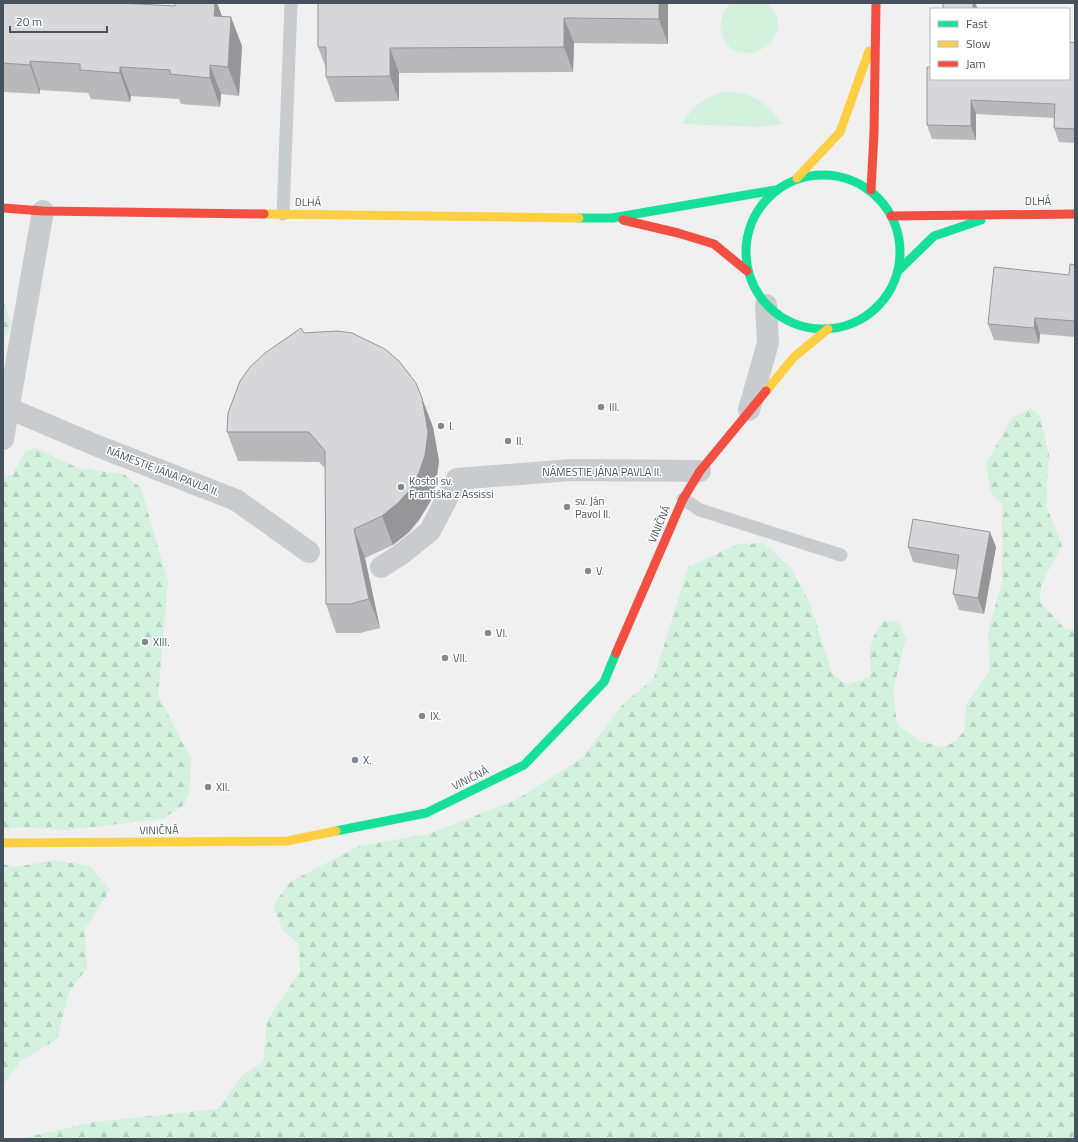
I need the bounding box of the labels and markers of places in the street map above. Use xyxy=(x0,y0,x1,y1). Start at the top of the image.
place label: III. xyxy=(609,399,620,415)
marker: III. xyxy=(596,402,606,412)
place label: I. xyxy=(449,418,454,434)
marker: I. xyxy=(436,421,446,431)
place label: II. xyxy=(516,433,524,449)
marker: II. xyxy=(503,436,513,446)
place label: Kostol sv. Františka z Assissi xyxy=(409,473,494,502)
marker: Kostol sv. Františka z Assissi xyxy=(396,482,406,492)
place label: sv. Ján Pavol II. xyxy=(575,493,611,522)
marker: sv. Ján Pavol II. xyxy=(562,502,572,512)
place label: V. xyxy=(596,563,604,579)
marker: V. xyxy=(583,566,593,576)
place label: VI. xyxy=(496,625,507,641)
marker: VI. xyxy=(483,628,493,638)
place label: XIII. xyxy=(153,634,170,650)
marker: XIII. xyxy=(140,637,150,647)
place label: VII. xyxy=(453,650,467,666)
marker: VII. xyxy=(440,653,450,663)
place label: IX. xyxy=(430,708,441,724)
marker: IX. xyxy=(417,711,427,721)
place label: X. xyxy=(363,752,372,768)
marker: X. xyxy=(350,755,360,765)
place label: XII. xyxy=(216,779,230,795)
marker: XII. xyxy=(203,782,213,792)

